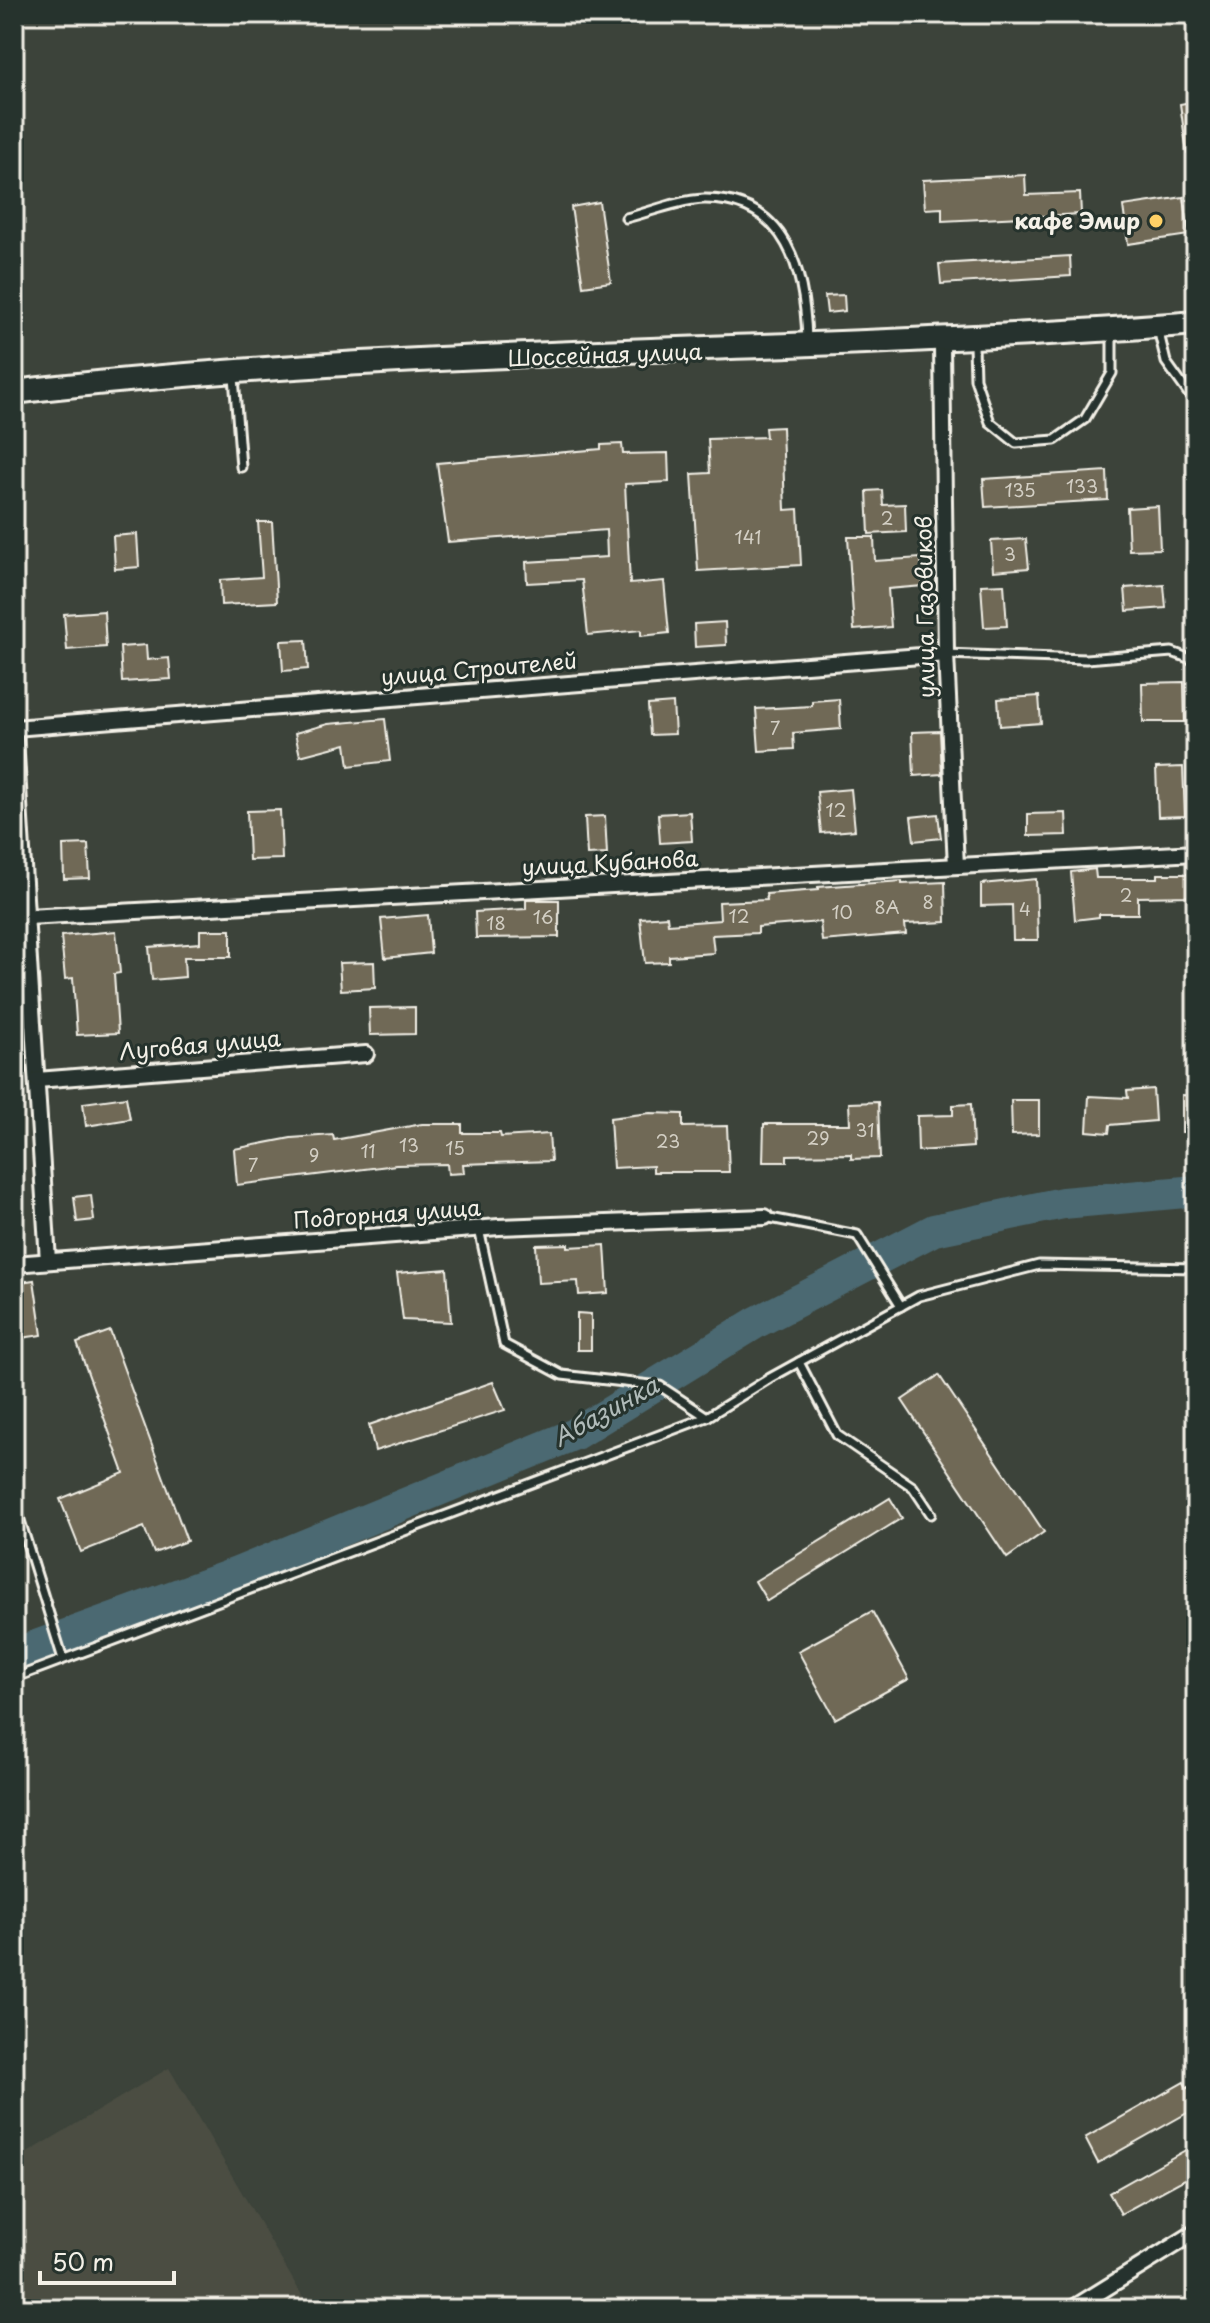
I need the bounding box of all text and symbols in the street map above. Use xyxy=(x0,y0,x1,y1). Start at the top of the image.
place label: кафе Эмир xyxy=(1014,203,1140,236)
marker: кафе Эмир xyxy=(1147,212,1165,230)
street label: Шоссейная улица xyxy=(507,334,703,373)
house number: 133 xyxy=(1066,472,1098,499)
house number: 135 xyxy=(1004,476,1036,503)
house number: 2 xyxy=(881,504,893,531)
street label: улица Газовиков xyxy=(905,516,942,699)
house number: 141 xyxy=(735,523,761,550)
house number: 3 xyxy=(1004,540,1016,567)
street label: улица Строителей xyxy=(380,643,578,693)
house number: 7 xyxy=(770,714,780,741)
house number: 12 xyxy=(826,796,846,823)
street label: улица Кубанова xyxy=(521,840,699,883)
house number: 2 xyxy=(1120,881,1132,908)
house number: 8 xyxy=(922,888,934,915)
house number: 8А xyxy=(874,893,900,920)
house number: 4 xyxy=(1019,895,1031,922)
house number: 10 xyxy=(831,898,853,925)
house number: 12 xyxy=(729,902,749,929)
house number: 16 xyxy=(533,903,553,930)
house number: 18 xyxy=(486,909,506,936)
street label: Луговая улица xyxy=(118,1020,282,1067)
house number: 31 xyxy=(856,1116,874,1143)
house number: 29 xyxy=(807,1124,829,1151)
house number: 23 xyxy=(656,1127,680,1154)
house number: 13 xyxy=(399,1131,419,1158)
house number: 15 xyxy=(445,1134,465,1161)
house number: 11 xyxy=(360,1137,376,1164)
house number: 9 xyxy=(309,1141,319,1168)
house number: 7 xyxy=(248,1151,258,1178)
street label: Подгорная улица xyxy=(292,1189,482,1236)
water label: Абазинка xyxy=(546,1366,665,1454)
scale bar xyxy=(40,2235,174,2285)
text: 50 m xyxy=(52,2243,114,2279)

